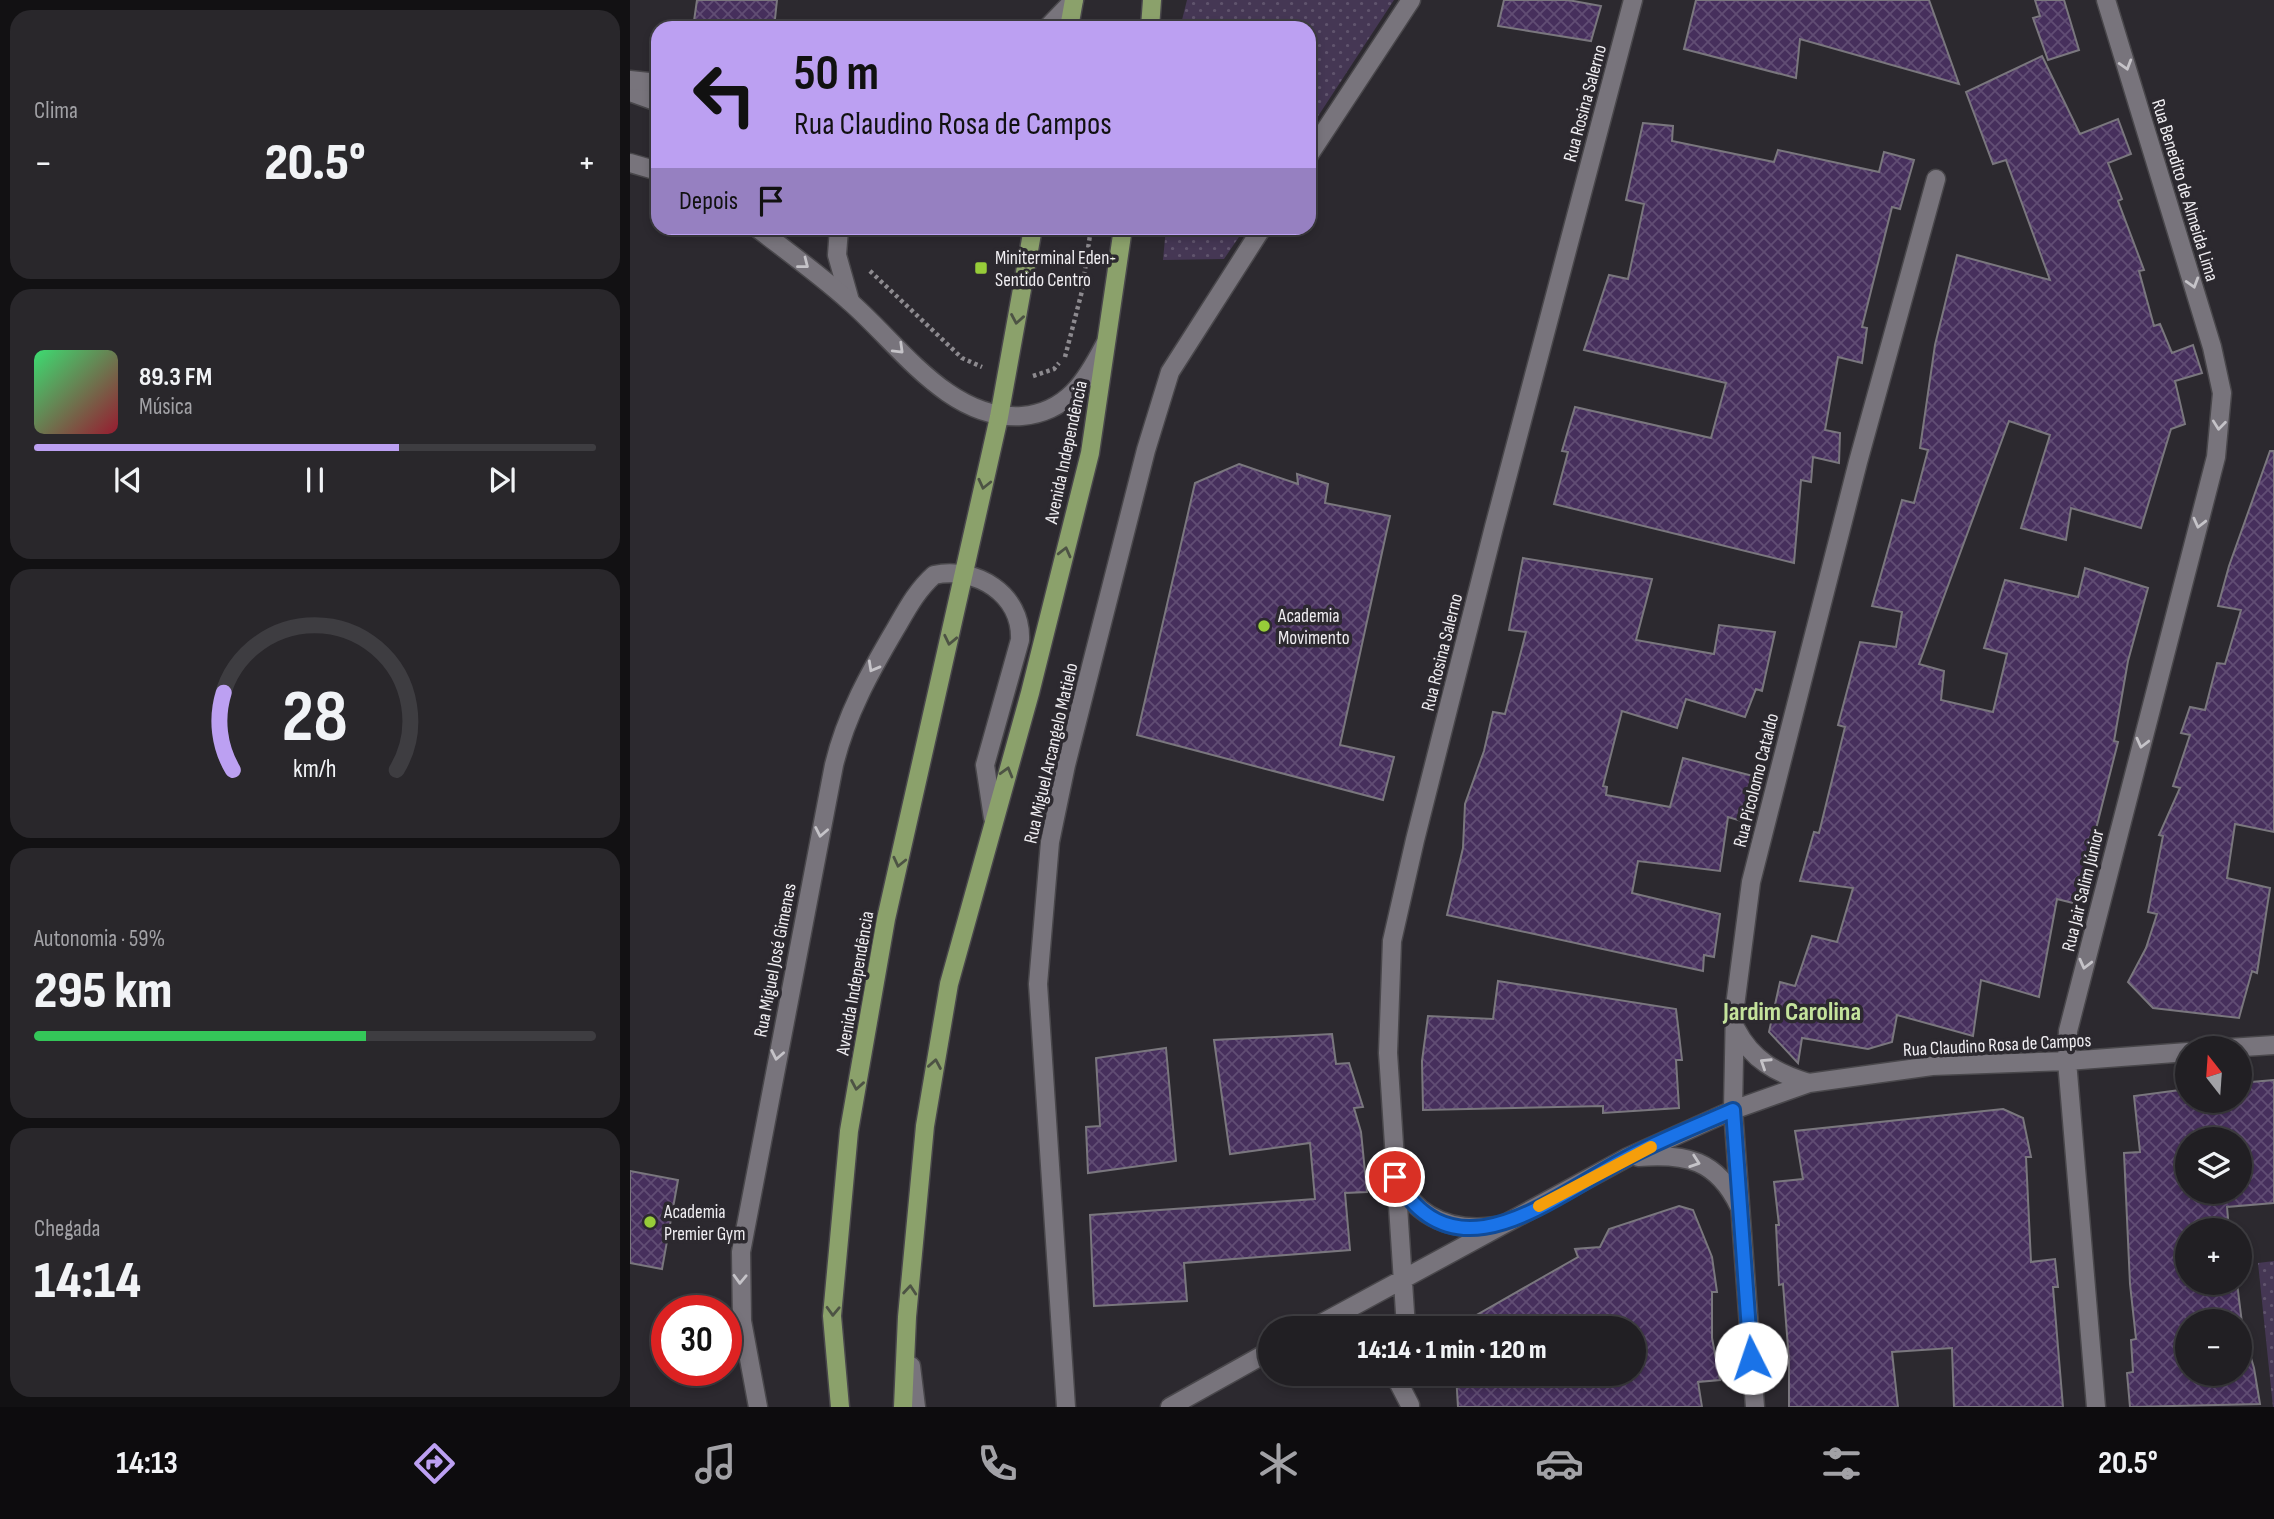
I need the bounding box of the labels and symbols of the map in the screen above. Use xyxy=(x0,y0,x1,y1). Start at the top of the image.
street label: Rua Rosina Salerno xyxy=(1559,42,1612,165)
one-way arrow xyxy=(2117,59,2132,71)
street label: Rua Benedito de Almeida Lima xyxy=(2146,97,2223,284)
place label: Miniterminal Eden- Sentido Centro xyxy=(995,247,1116,292)
one-way arrow xyxy=(796,256,808,269)
marker: Miniterminal Eden- Sentido Centro xyxy=(973,260,989,276)
one-way arrow xyxy=(2184,277,2199,289)
one-way arrow xyxy=(1010,313,1025,325)
one-way arrow xyxy=(891,340,904,353)
street label: Avenida Independência xyxy=(1040,379,1093,527)
one-way arrow xyxy=(2212,420,2227,431)
one-way arrow xyxy=(978,478,993,490)
one-way arrow xyxy=(2193,517,2207,529)
one-way arrow xyxy=(1057,546,1071,558)
street label: Rua Rosina Salerno xyxy=(1417,591,1468,714)
place label: Academia Movimento xyxy=(1277,605,1350,650)
marker: Academia Movimento xyxy=(1256,618,1272,634)
one-way arrow xyxy=(943,634,958,646)
one-way arrow xyxy=(868,660,881,673)
street label: Rua Miguel Arcangelo Matielo xyxy=(1019,661,1083,846)
street label: Rua Picolomo Cataldo xyxy=(1729,711,1784,850)
one-way arrow xyxy=(2136,737,2150,749)
one-way arrow xyxy=(998,766,1013,778)
one-way arrow xyxy=(814,826,829,838)
street label: Rua Jair Salim Júnior xyxy=(2057,826,2110,954)
one-way arrow xyxy=(893,856,907,868)
street label: Rua Miguel José Gimenes xyxy=(749,881,802,1039)
street label: Avenida Independência xyxy=(831,909,879,1058)
one-way arrow xyxy=(2079,957,2093,969)
district label: Jardim Carolina xyxy=(1722,997,1861,1028)
street label: Rua Claudino Rosa de Campos xyxy=(1902,1029,2092,1062)
north arrow xyxy=(2175,1036,2252,1113)
one-way arrow xyxy=(770,1049,785,1061)
one-way arrow xyxy=(927,1058,942,1070)
one-way arrow xyxy=(1759,1059,1772,1072)
one-way arrow xyxy=(850,1079,865,1091)
pin xyxy=(1365,1147,1425,1207)
one-way arrow xyxy=(1688,1154,1700,1168)
place label: Academia Premier Gym xyxy=(663,1201,745,1246)
marker: Academia Premier Gym xyxy=(642,1214,658,1230)
one-way arrow xyxy=(732,1274,748,1285)
one-way arrow xyxy=(902,1284,917,1296)
speed limit sign: 30 xyxy=(651,1295,742,1386)
one-way arrow xyxy=(826,1306,841,1317)
position arrow xyxy=(1714,1321,1788,1395)

